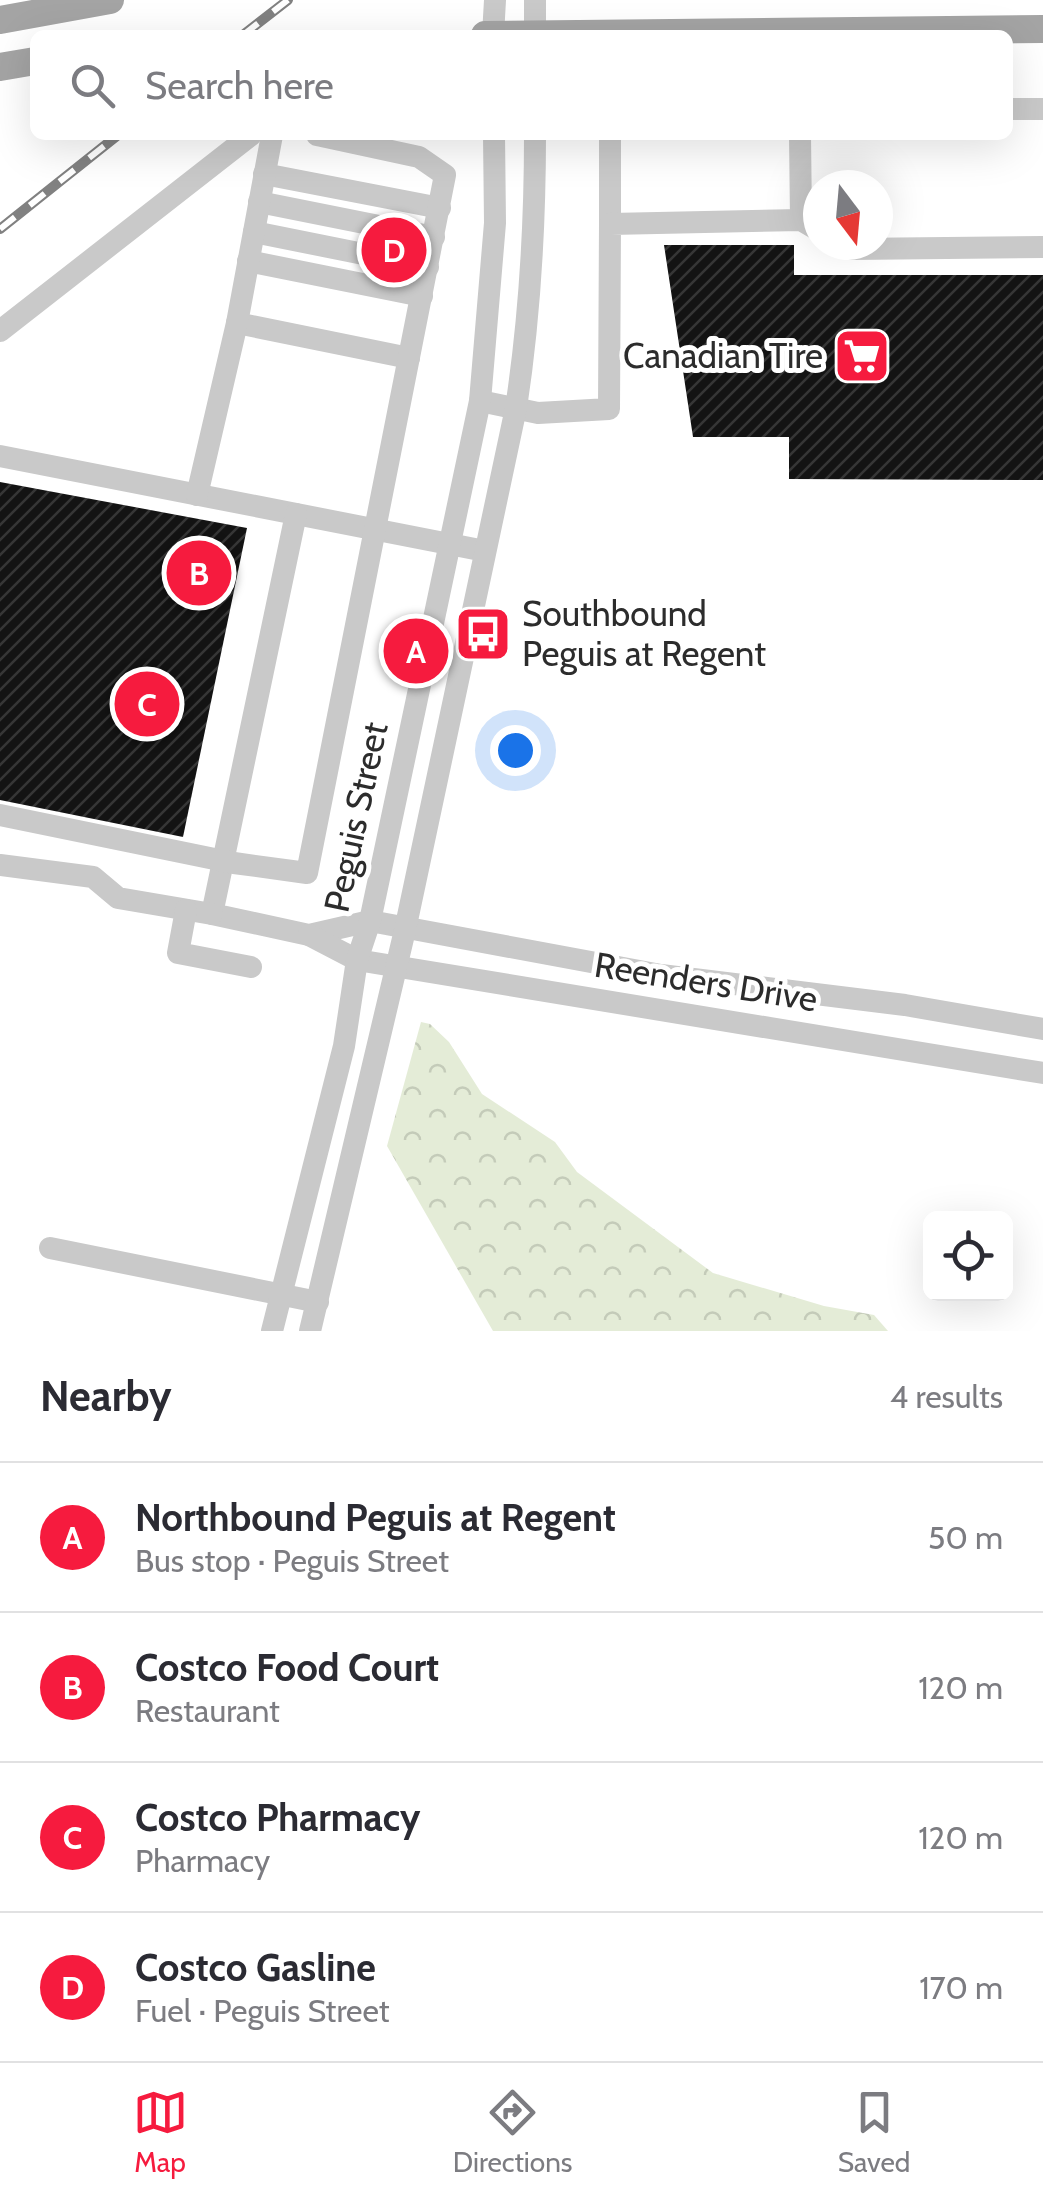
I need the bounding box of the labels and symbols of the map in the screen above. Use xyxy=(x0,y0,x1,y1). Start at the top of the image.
north arrow xyxy=(803,170,893,260)
pin: D xyxy=(362,212,426,288)
supermarket icon: Canadian Tire xyxy=(832,326,892,386)
place label: Canadian Tire xyxy=(623,334,823,377)
pin: B xyxy=(166,536,232,610)
place label: Southbound Peguis at Regent xyxy=(522,592,766,675)
bus stop icon: Southbound Peguis at Regent xyxy=(453,604,513,664)
pin: A xyxy=(384,614,448,688)
pin: C xyxy=(114,666,180,742)
street label: Peguis Street xyxy=(314,718,397,916)
your location xyxy=(490,725,541,776)
street label: Reenders Drive xyxy=(592,943,821,1020)

